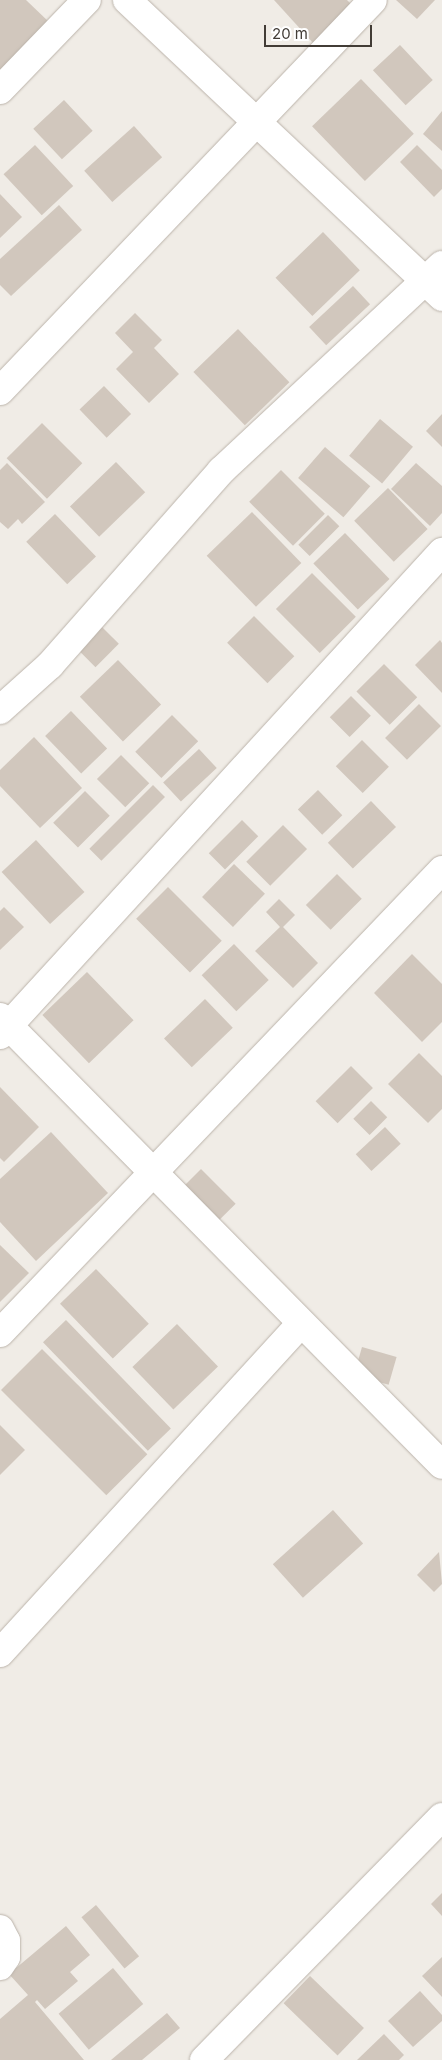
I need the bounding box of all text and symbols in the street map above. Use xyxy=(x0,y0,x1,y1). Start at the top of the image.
scale bar xyxy=(267,15,374,47)
text: 20 m xyxy=(272,24,308,43)

